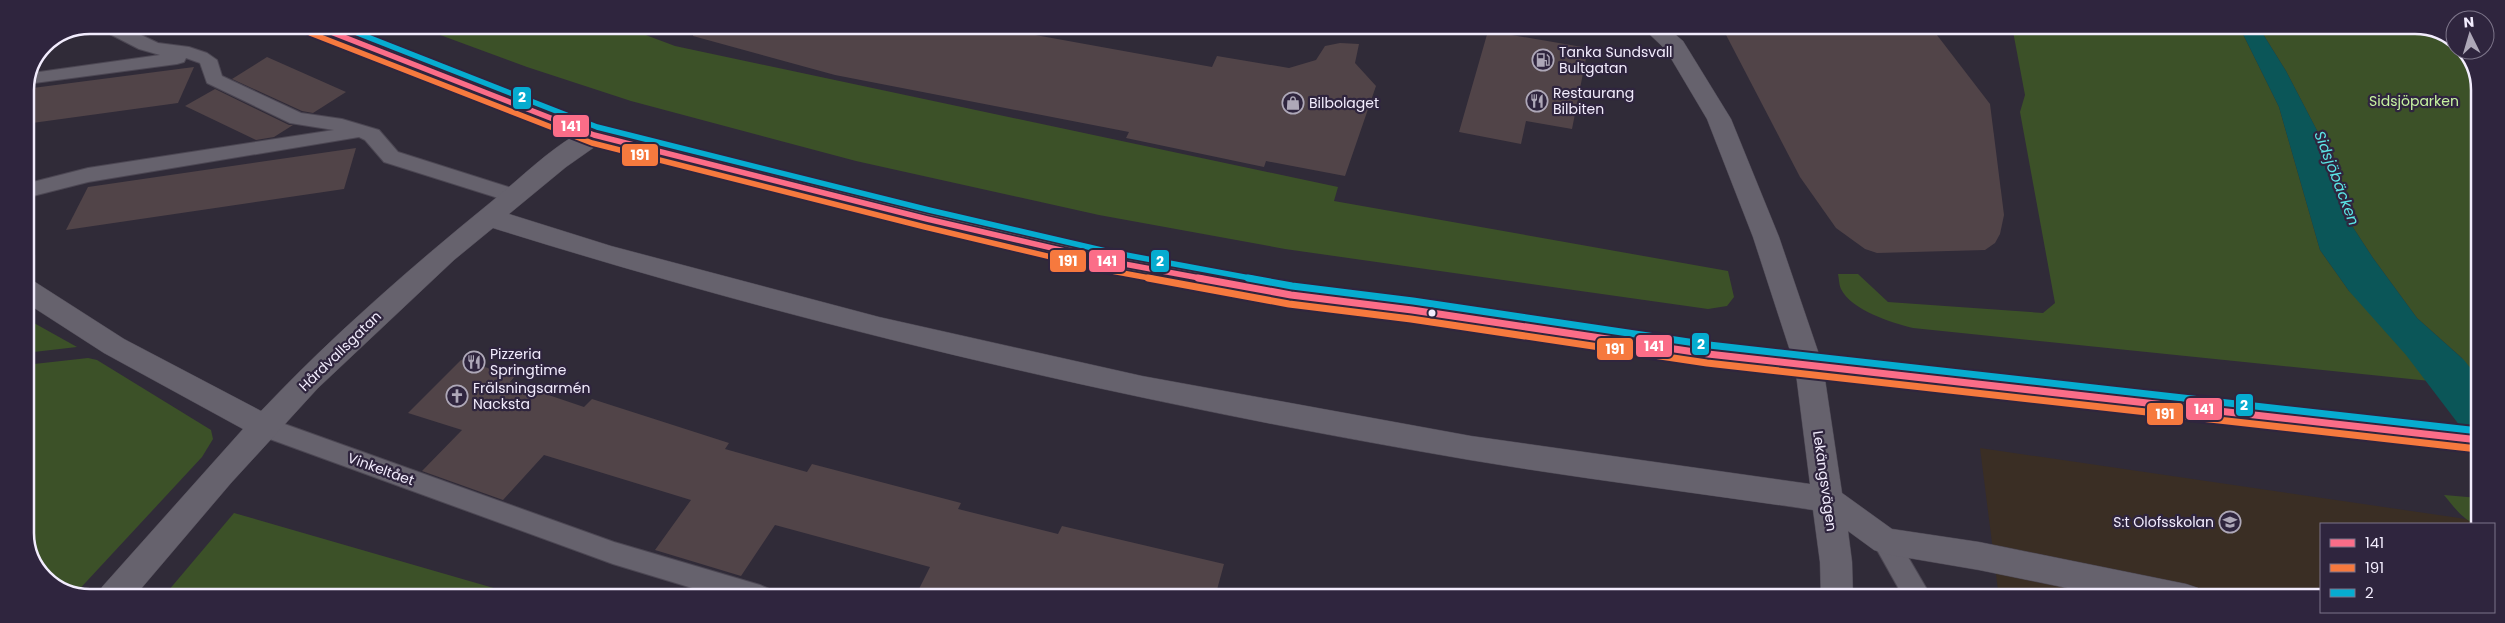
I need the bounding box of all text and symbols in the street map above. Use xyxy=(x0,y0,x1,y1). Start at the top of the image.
north arrow xyxy=(2445,10,2495,60)
text: N xyxy=(2463,12,2475,32)
place label: Tanka Sundsvall Bultgatan xyxy=(1559,42,1673,78)
fuel station icon: Tanka Sundsvall Bultgatan xyxy=(1531,48,1555,72)
place label: Restaurang Bilbiten xyxy=(1553,83,1634,119)
line badge: 2 xyxy=(512,86,532,110)
text: 2 xyxy=(518,87,526,107)
restaurant icon: Restaurang Bilbiten xyxy=(1525,89,1549,113)
shop icon: Bilbolaget xyxy=(1281,91,1305,115)
park label: Sidsjöparken xyxy=(2369,91,2459,111)
place label: Bilbolaget xyxy=(1309,93,1379,113)
line badge: 141 xyxy=(552,114,590,138)
text: 141 xyxy=(561,116,581,136)
water label: Sidsjöbäcken xyxy=(2309,128,2365,228)
line badge: 191 xyxy=(621,143,659,167)
text: 191 xyxy=(630,145,650,165)
line badge: 191 xyxy=(1049,249,1087,273)
line badge: 141 xyxy=(1088,249,1126,273)
line badge: 2 xyxy=(1150,249,1170,273)
text: 191 xyxy=(1058,251,1078,271)
text: 141 xyxy=(1097,251,1117,271)
text: 2 xyxy=(1156,251,1164,271)
street label: Hårdvallsgatan xyxy=(294,306,386,396)
unlabelled marker xyxy=(1427,308,1437,318)
line badge: 2 xyxy=(1691,332,1710,356)
line badge: 141 xyxy=(1635,334,1673,358)
text: 2 xyxy=(1697,334,1705,354)
text: 141 xyxy=(1644,336,1664,356)
line badge: 191 xyxy=(1596,337,1634,361)
text: 191 xyxy=(1605,339,1625,359)
place label: Pizzeria Springtime xyxy=(490,344,567,380)
restaurant icon: Pizzeria Springtime xyxy=(462,350,486,374)
place label: Frälsningsarmén Nacksta xyxy=(473,378,590,414)
church icon: Frälsningsarmén Nacksta xyxy=(445,384,469,408)
line badge: 2 xyxy=(2235,393,2254,417)
text: 2 xyxy=(2240,395,2248,415)
line badge: 141 xyxy=(2185,397,2223,421)
text: 141 xyxy=(2194,399,2214,419)
line badge: 191 xyxy=(2146,402,2184,426)
text: 191 xyxy=(2155,404,2175,424)
street label: Lekängsvägen xyxy=(1808,429,1842,533)
street label: Vinkeltået xyxy=(345,448,417,490)
school or university icon: S:t Olofsskolan xyxy=(2218,510,2242,534)
place label: S:t Olofsskolan xyxy=(2113,512,2214,532)
legend xyxy=(2320,523,2495,613)
text: 141 xyxy=(2365,532,2384,553)
text: 191 xyxy=(2365,557,2384,578)
text: 2 xyxy=(2365,582,2374,603)

